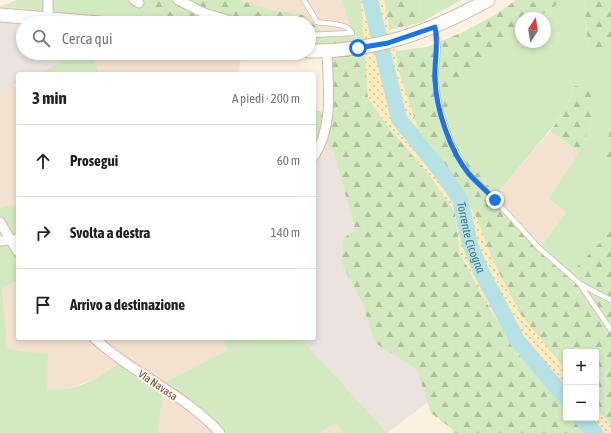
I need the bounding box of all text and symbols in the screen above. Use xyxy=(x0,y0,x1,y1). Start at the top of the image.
north arrow xyxy=(515,12,551,48)
search box xyxy=(16,16,316,60)
icon: search xyxy=(30,27,52,49)
text: Cerca qui xyxy=(62,30,112,47)
route start xyxy=(349,39,367,57)
text: 3 min xyxy=(32,88,67,108)
text: A piedi · 200 m xyxy=(232,91,300,106)
icon: ahead xyxy=(32,150,54,172)
text: Prosegui xyxy=(70,152,118,169)
text: 60 m xyxy=(277,153,300,168)
route end xyxy=(486,191,504,209)
water label: Torrente Cicogna xyxy=(454,200,488,276)
icon: right xyxy=(32,222,54,244)
text: Svolta a destra xyxy=(70,224,150,241)
text: 140 m xyxy=(271,225,300,240)
icon: arrive xyxy=(32,294,54,316)
text: Arrivo a destinazione xyxy=(70,296,185,313)
map controls xyxy=(563,349,599,421)
button: + xyxy=(563,349,599,385)
street label: Via Navasa xyxy=(136,368,180,402)
button: − xyxy=(563,385,599,421)

